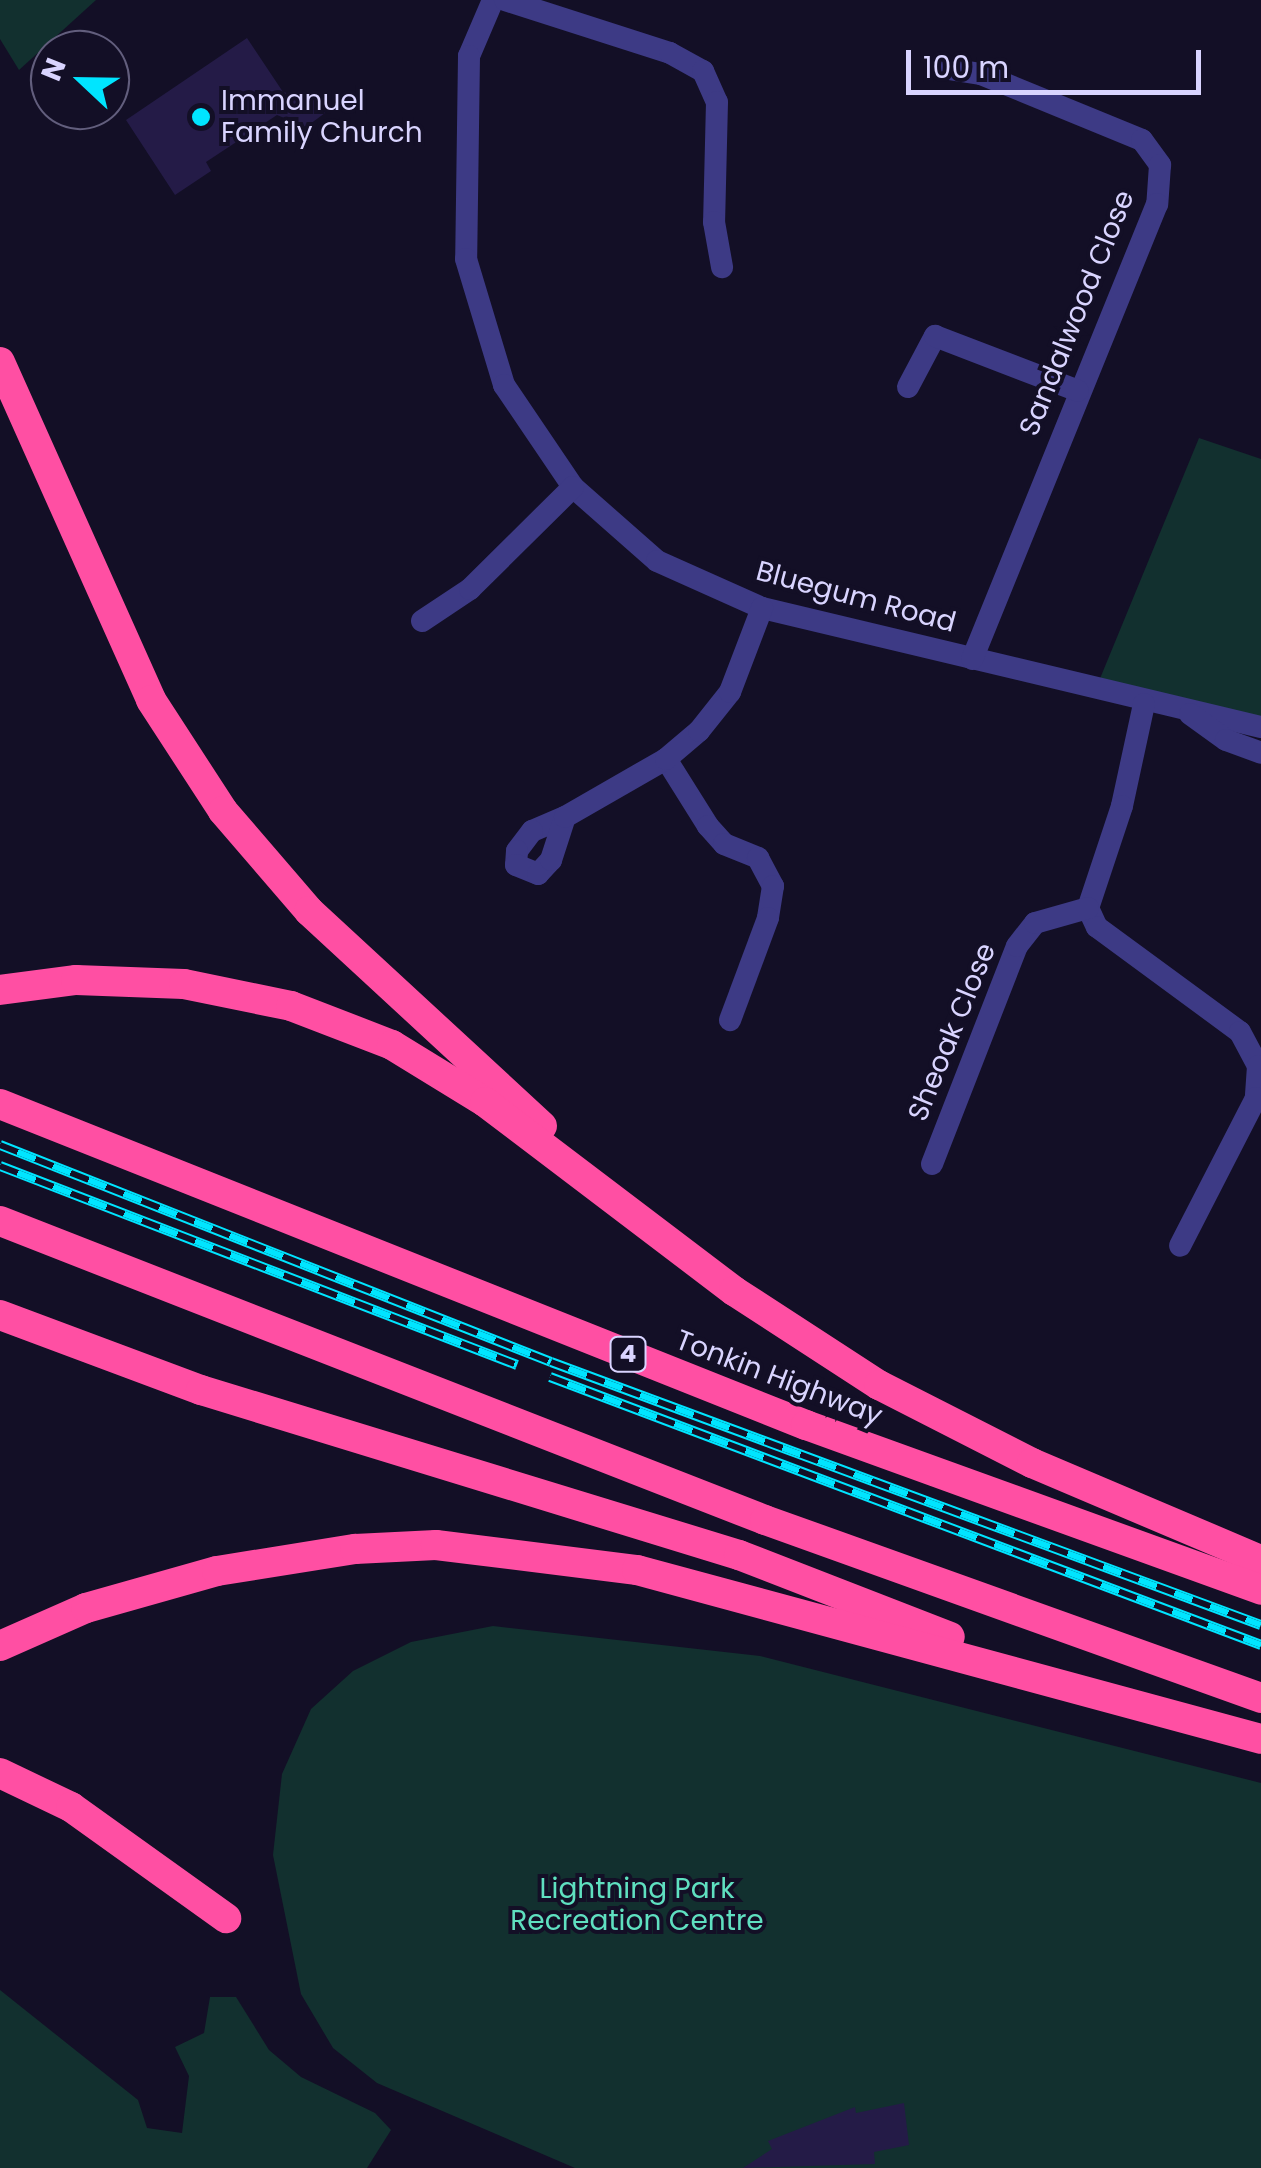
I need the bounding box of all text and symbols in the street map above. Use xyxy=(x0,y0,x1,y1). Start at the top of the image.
north arrow xyxy=(30,30,130,130)
scale bar xyxy=(911,30,1206,92)
text: 100 m xyxy=(923,46,1009,89)
text: N xyxy=(32,52,76,86)
place label: Immanuel Family Church xyxy=(221,84,423,150)
marker: Immanuel Family Church xyxy=(190,106,212,128)
street label: Sandalwood Close xyxy=(1012,185,1142,441)
street label: Bluegum Road xyxy=(753,554,959,640)
street label: Sheoak Close xyxy=(901,938,1003,1126)
street label: Tonkin Highway xyxy=(671,1323,887,1433)
road number: 4 xyxy=(608,1334,648,1374)
park label: Lightning Park Recreation Centre xyxy=(510,1872,764,1938)

